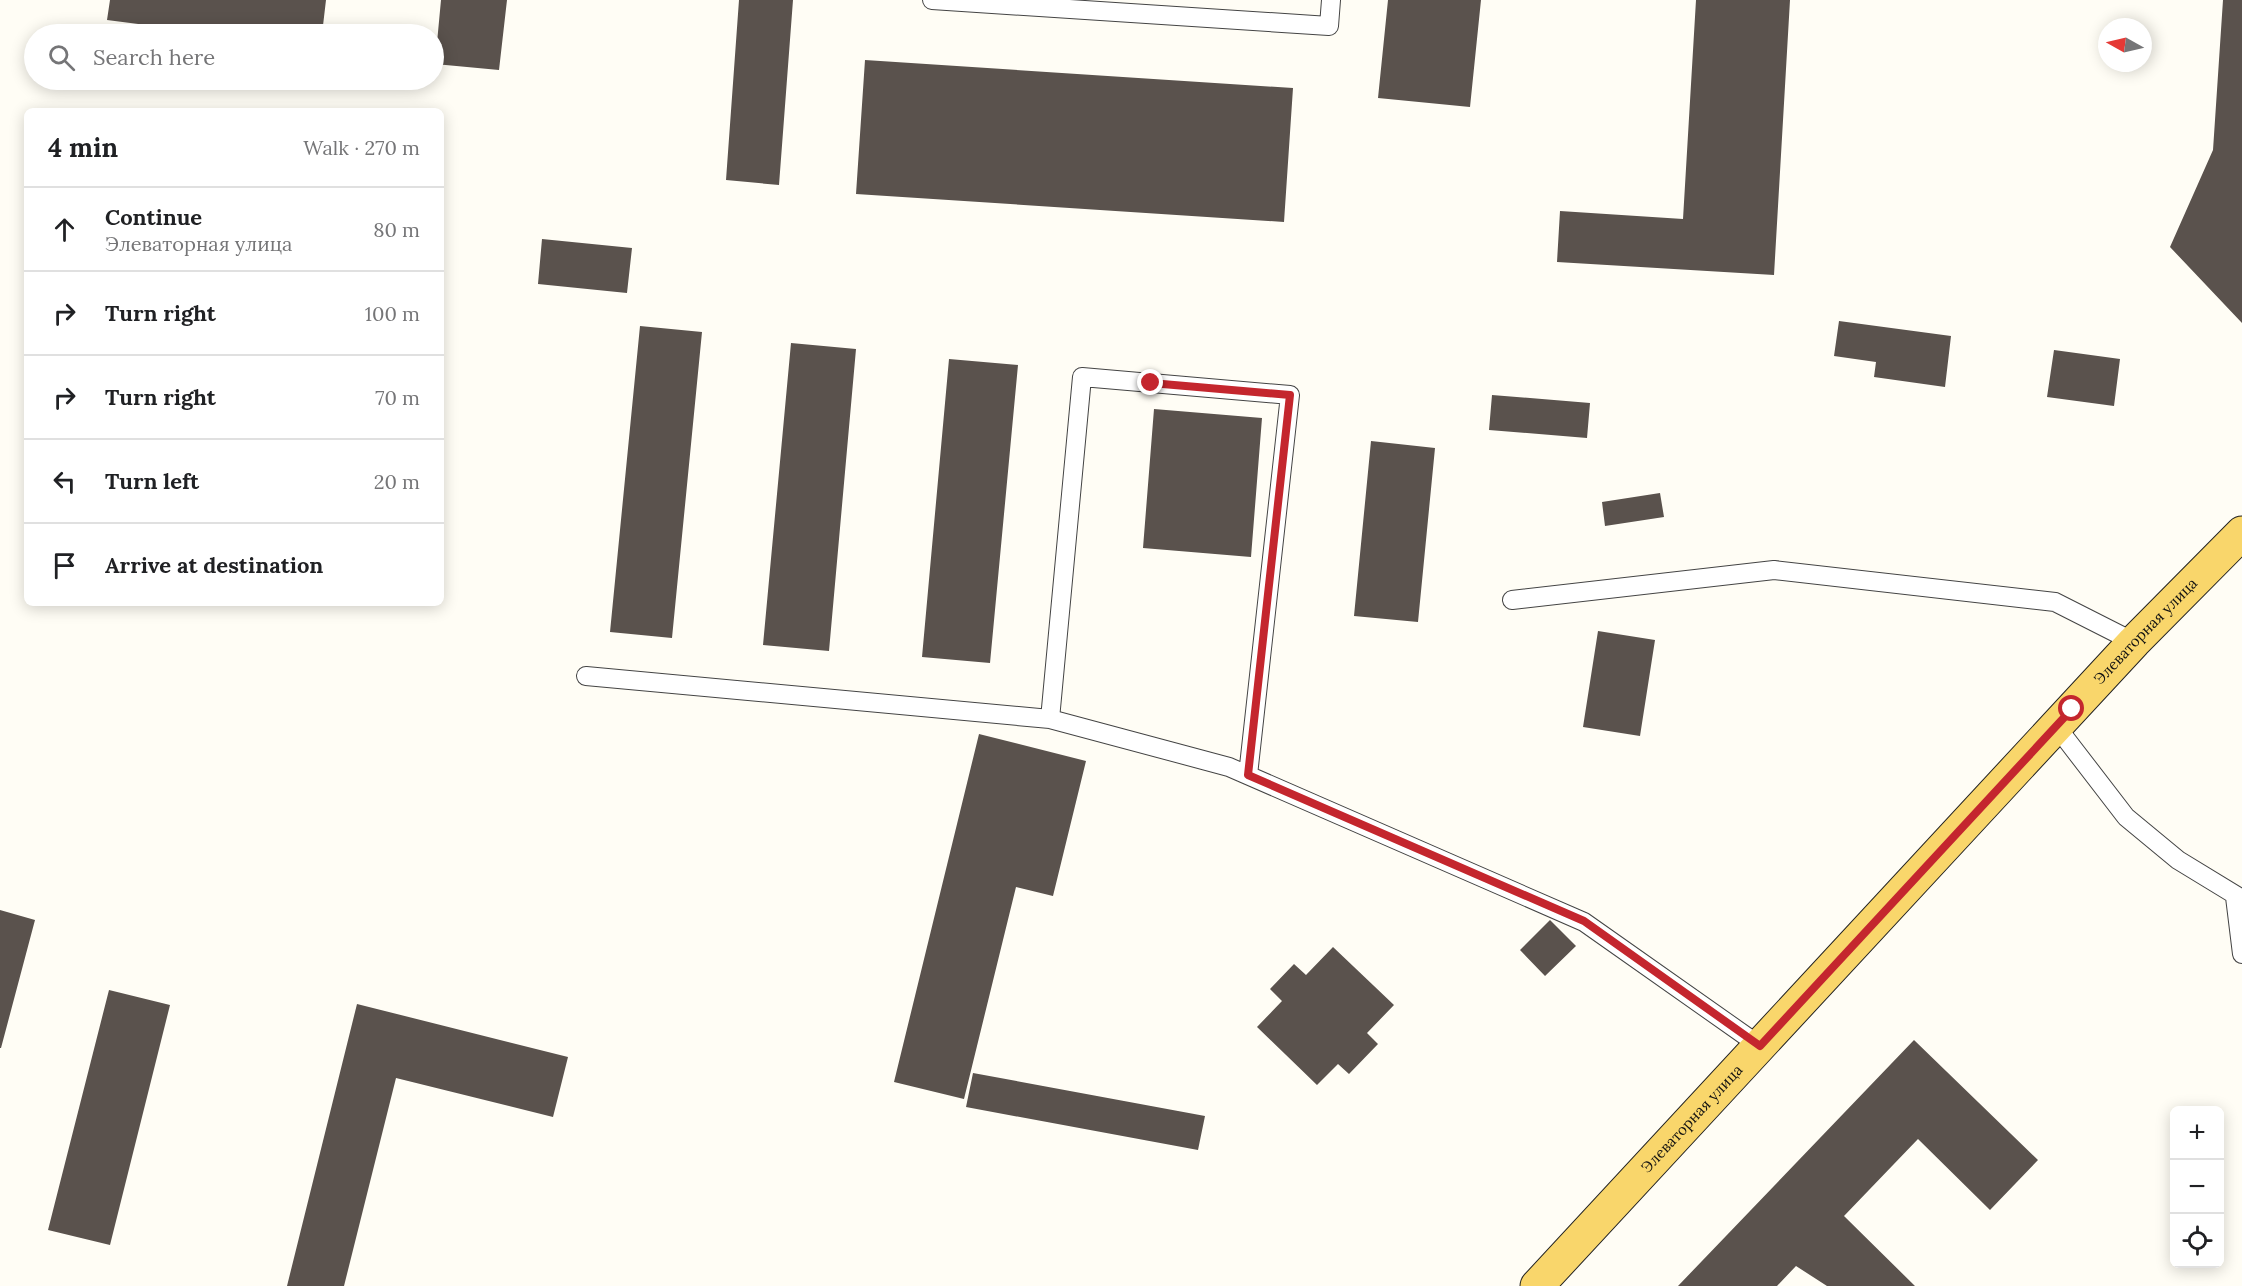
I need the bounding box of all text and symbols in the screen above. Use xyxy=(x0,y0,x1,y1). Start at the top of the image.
north arrow xyxy=(2098,18,2152,72)
search box xyxy=(24,24,444,90)
icon: search xyxy=(45,41,78,74)
text: Search here xyxy=(93,43,215,71)
text: 4 min xyxy=(48,131,118,164)
text: Walk · 270 m xyxy=(303,135,420,160)
text: Continue xyxy=(105,203,202,231)
icon: ahead xyxy=(48,213,81,246)
text: 80 m xyxy=(373,217,420,242)
text: Элеваторная улица xyxy=(105,231,292,256)
icon: right xyxy=(48,297,81,330)
text: Turn right xyxy=(105,299,216,327)
text: 100 m xyxy=(365,301,420,326)
route end xyxy=(1137,369,1163,395)
icon: right xyxy=(48,381,81,414)
text: Turn right xyxy=(105,383,216,411)
text: 70 m xyxy=(375,385,420,410)
icon: left xyxy=(48,465,81,498)
text: Turn left xyxy=(105,467,199,495)
text: 20 m xyxy=(374,469,420,494)
icon: arrive xyxy=(48,549,81,582)
text: Arrive at destination xyxy=(105,551,323,579)
street label: Элеваторная улица xyxy=(2090,574,2201,688)
route start xyxy=(2058,695,2084,721)
street label: Элеваторная улица xyxy=(1637,1060,1747,1176)
map controls xyxy=(2170,1106,2224,1268)
button: + xyxy=(2170,1106,2224,1160)
button: − xyxy=(2170,1160,2224,1214)
button: locate xyxy=(2170,1214,2224,1268)

